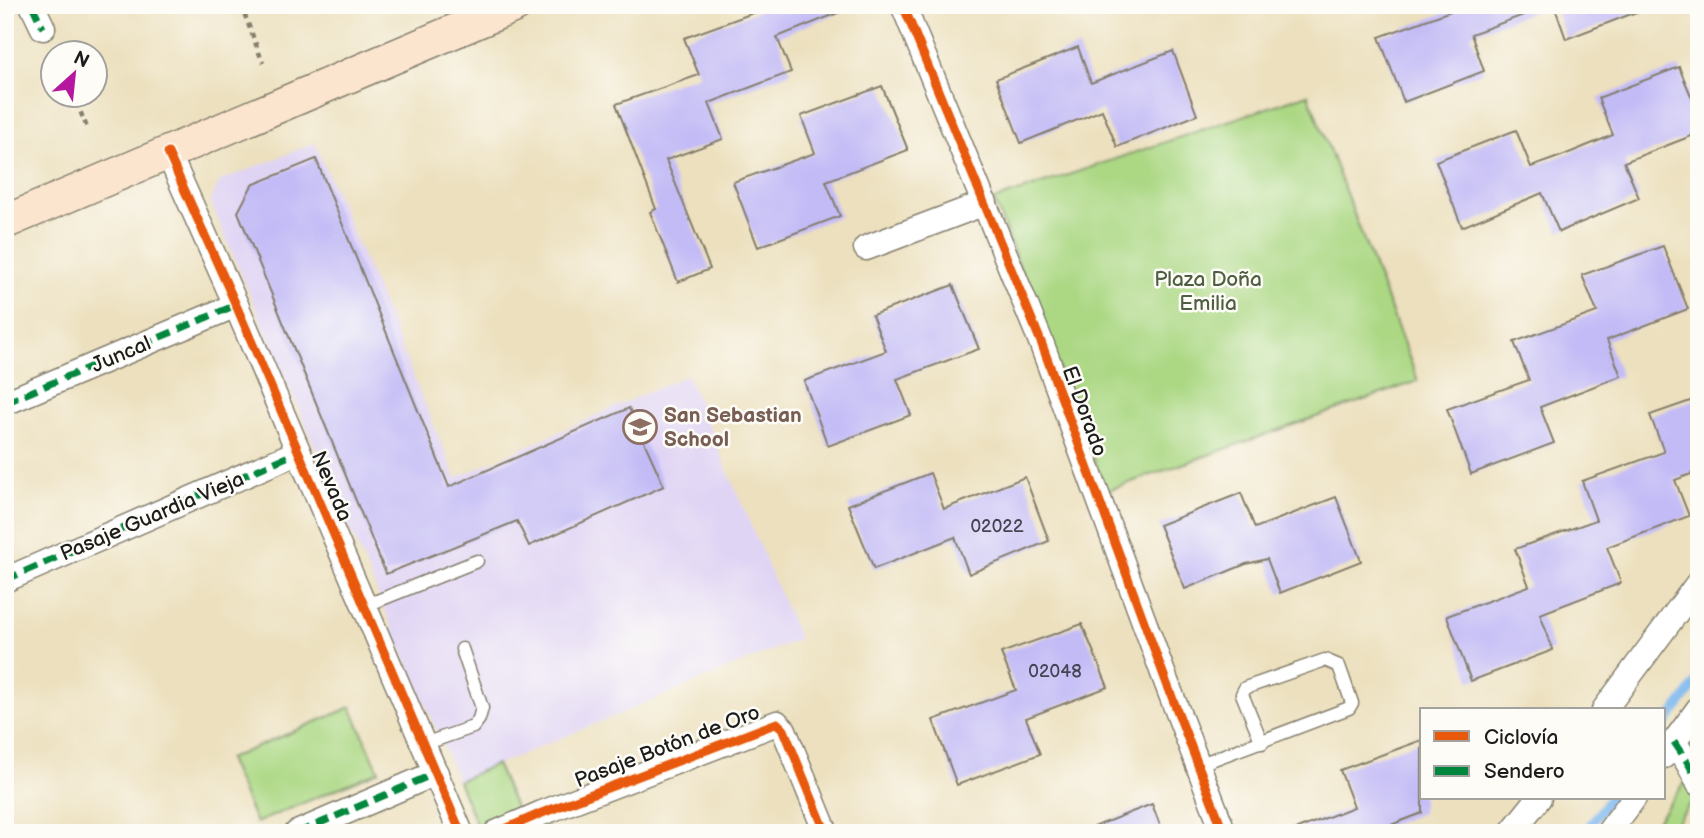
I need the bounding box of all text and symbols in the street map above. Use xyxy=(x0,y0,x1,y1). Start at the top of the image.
north arrow xyxy=(38,38,108,108)
text: N xyxy=(69,47,93,74)
park label: Plaza Doña Emilia xyxy=(1154,267,1262,316)
street label: Juncal xyxy=(88,331,155,378)
street label: El Dorado xyxy=(1057,363,1112,460)
place label: San Sebastian School xyxy=(664,403,802,452)
school or university icon: San Sebastian School xyxy=(621,408,659,446)
street label: Nevada xyxy=(306,447,357,525)
street label: Pasaje Guardia Vieja xyxy=(57,466,248,567)
house number: 02022 xyxy=(970,516,1024,537)
house number: 02048 xyxy=(1028,661,1082,682)
street label: Pasaje Botón de Oro xyxy=(571,700,763,793)
legend xyxy=(1420,708,1666,800)
text: Ciclovía xyxy=(1484,725,1558,750)
text: Sendero xyxy=(1484,759,1565,784)

